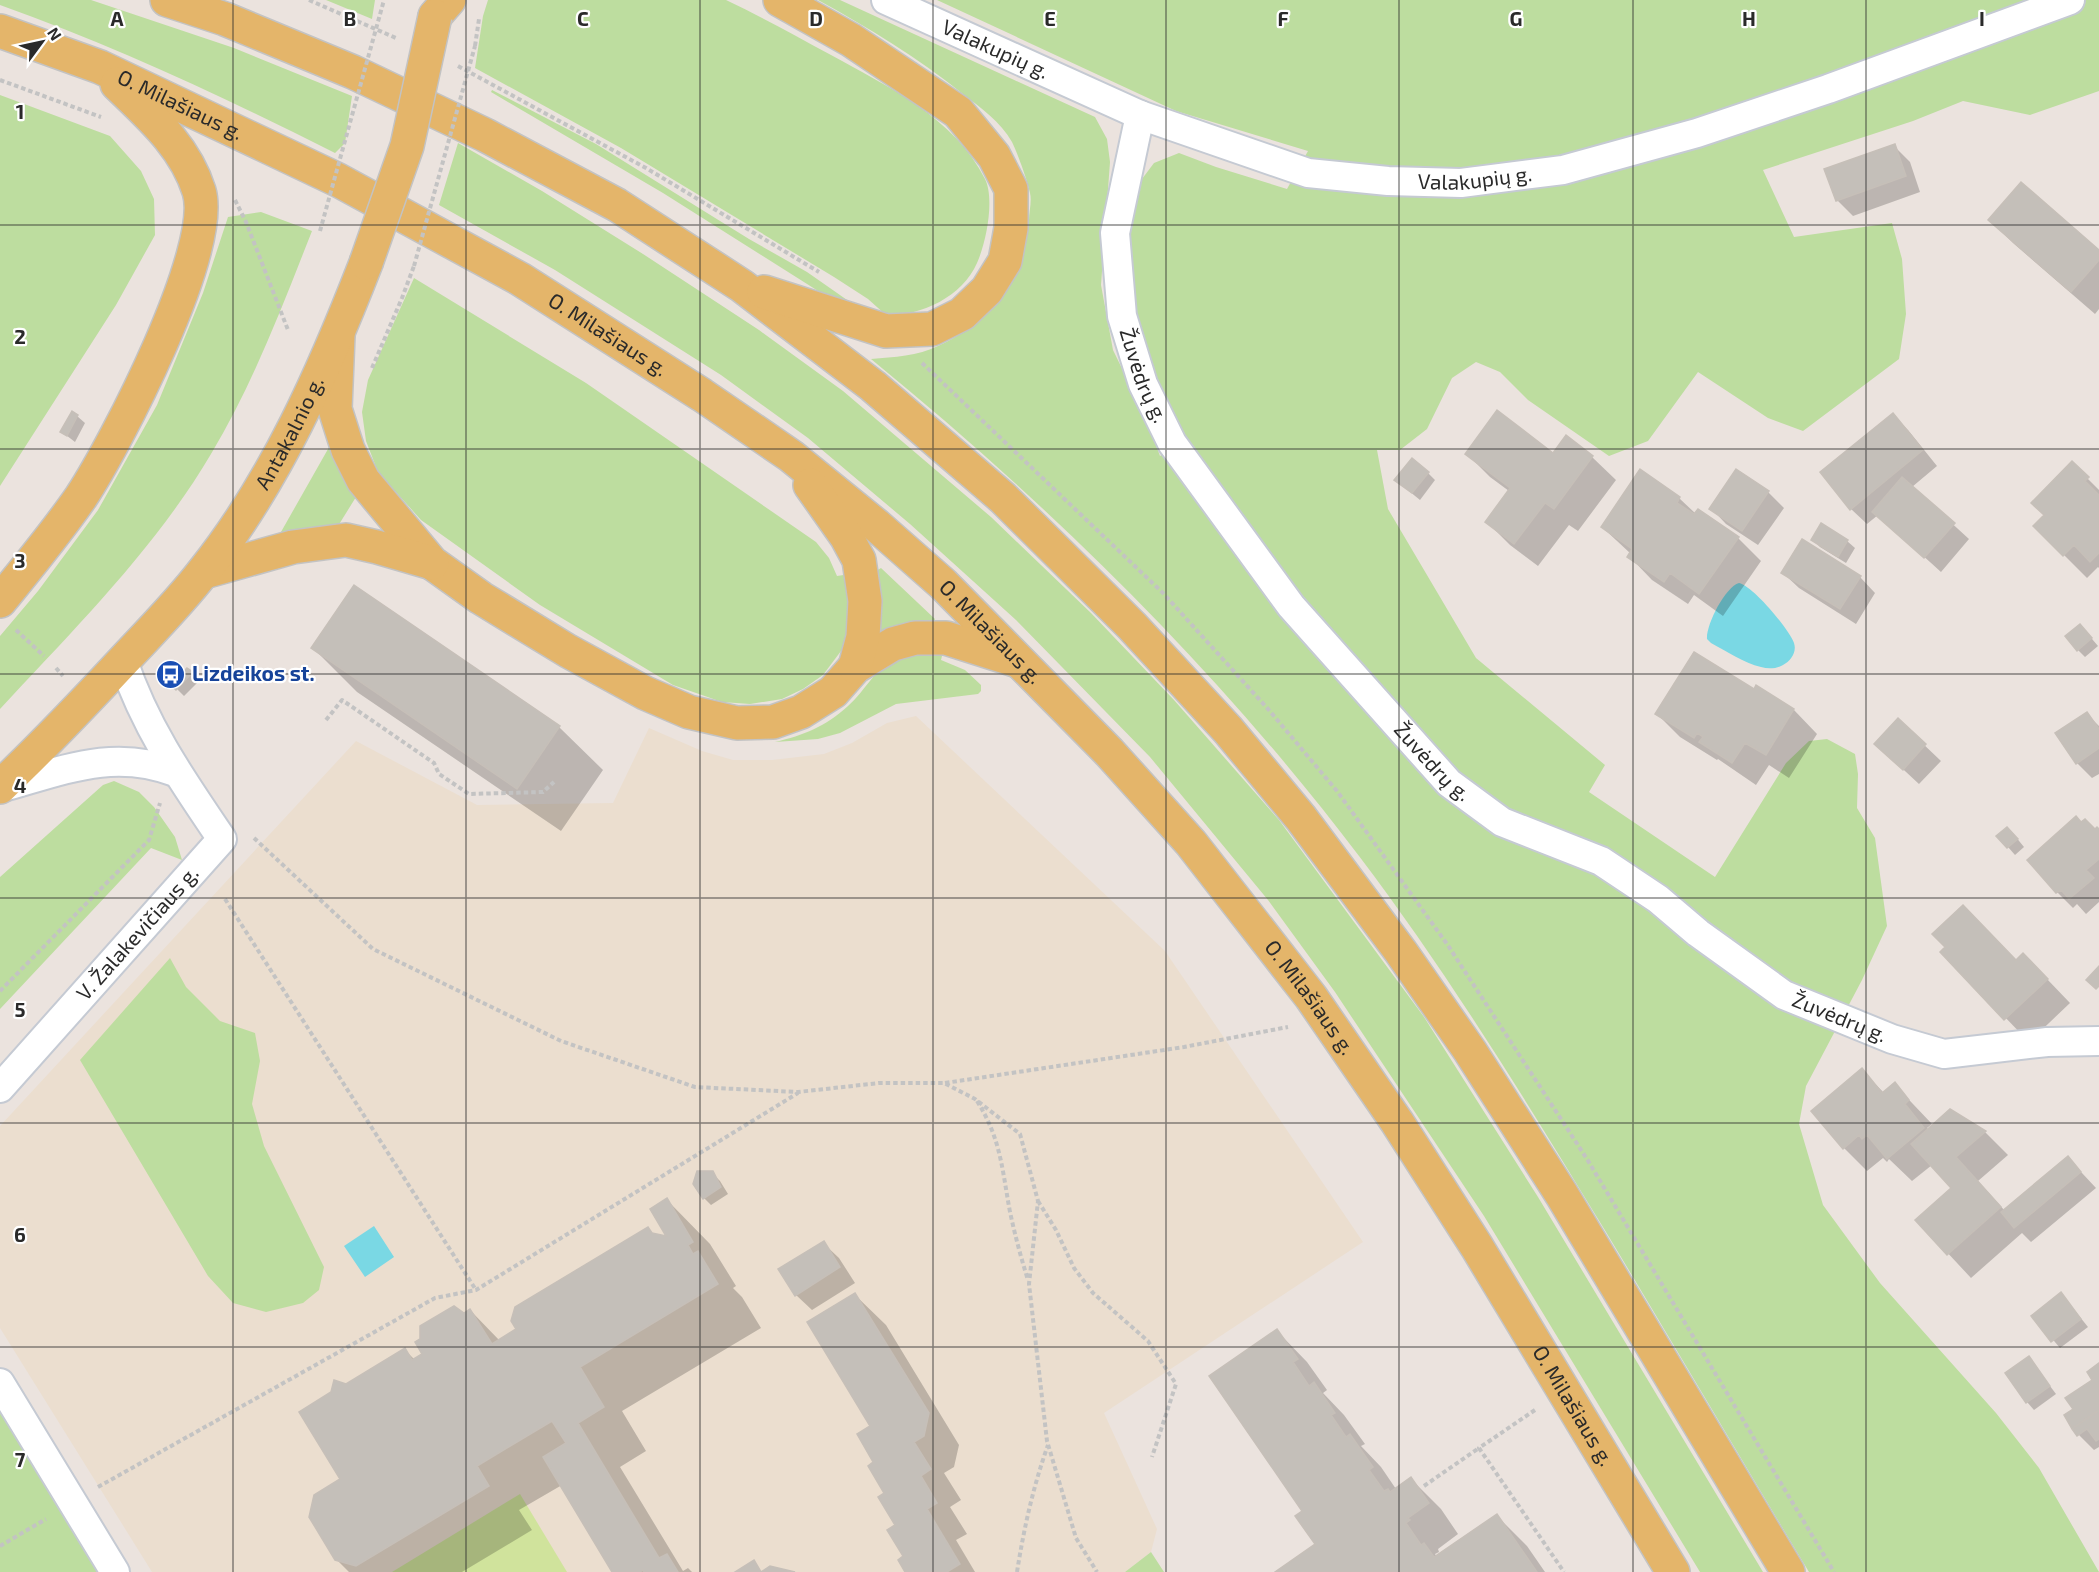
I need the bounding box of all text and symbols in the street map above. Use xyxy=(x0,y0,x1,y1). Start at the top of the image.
text: A xyxy=(110,6,124,30)
text: B xyxy=(344,6,356,30)
text: C xyxy=(577,6,589,30)
text: D xyxy=(809,6,823,30)
text: E xyxy=(1044,6,1056,30)
text: F xyxy=(1277,6,1289,30)
text: G xyxy=(1510,6,1522,30)
text: H xyxy=(1742,6,1756,30)
text: I xyxy=(1979,6,1985,30)
north arrow xyxy=(12,12,72,72)
street label: Valakupių g. xyxy=(938,13,1053,83)
text: N xyxy=(44,24,66,44)
street label: O. Milašiaus g. xyxy=(114,63,248,144)
text: 1 xyxy=(16,99,24,123)
street label: Valakupių g. xyxy=(1417,160,1533,194)
street label: O. Milašiaus g. xyxy=(544,287,673,381)
text: 2 xyxy=(14,324,26,348)
street label: Žuvėdrų g. xyxy=(1115,324,1174,426)
street label: Antakalnio g. xyxy=(249,372,328,494)
text: 3 xyxy=(14,548,26,572)
street label: O. Milašiaus g. xyxy=(935,574,1048,688)
bus stop icon: Lizdeikos st. xyxy=(155,658,187,690)
place label: Lizdeikos st. xyxy=(192,660,315,685)
street label: Žuvėdrų g. xyxy=(1390,716,1476,806)
text: 4 xyxy=(14,773,27,797)
street label: V. Žalakevičiaus g. xyxy=(70,860,203,1005)
street label: O. Milašiaus g. xyxy=(1260,934,1361,1059)
street label: Žuvėdrų g. xyxy=(1789,986,1891,1047)
text: 5 xyxy=(14,997,26,1021)
text: 6 xyxy=(14,1222,26,1246)
street label: O. Milašiaus g. xyxy=(1528,1340,1620,1470)
text: 7 xyxy=(15,1447,26,1471)

